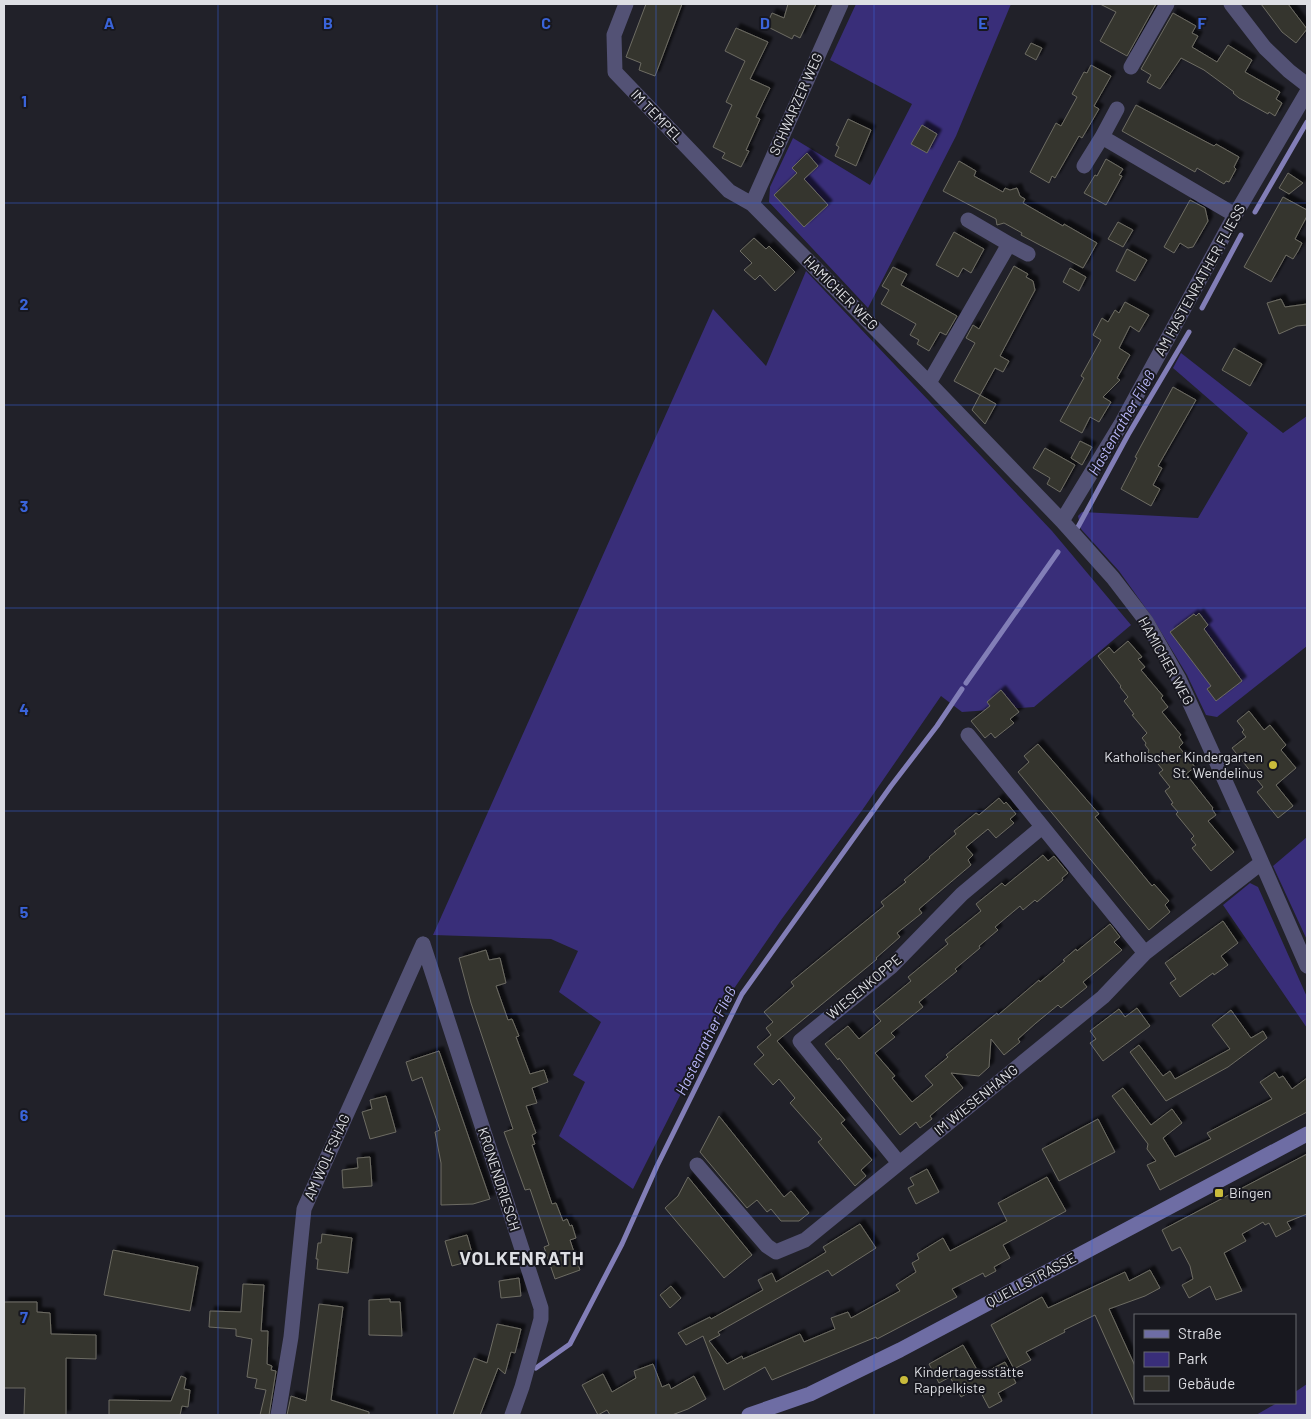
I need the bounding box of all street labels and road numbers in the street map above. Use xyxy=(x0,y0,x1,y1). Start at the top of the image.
street label: SCHWARZER WEG xyxy=(765,50,826,158)
street label: IM TEMPEL xyxy=(628,85,687,146)
street label: AM HASTENRATHER FLIESS xyxy=(1151,201,1248,358)
street label: HAMICHER WEG xyxy=(801,252,882,333)
street label: HAMICHER WEG xyxy=(1135,614,1198,708)
street label: WIESENKOPPE xyxy=(823,950,905,1023)
street label: IM WIESENHANG xyxy=(930,1061,1021,1139)
street label: AM WOLFSHAG xyxy=(300,1111,353,1202)
street label: KRONENDRIESCH xyxy=(475,1125,524,1233)
street label: QUELLSTRASSE xyxy=(983,1249,1079,1310)

